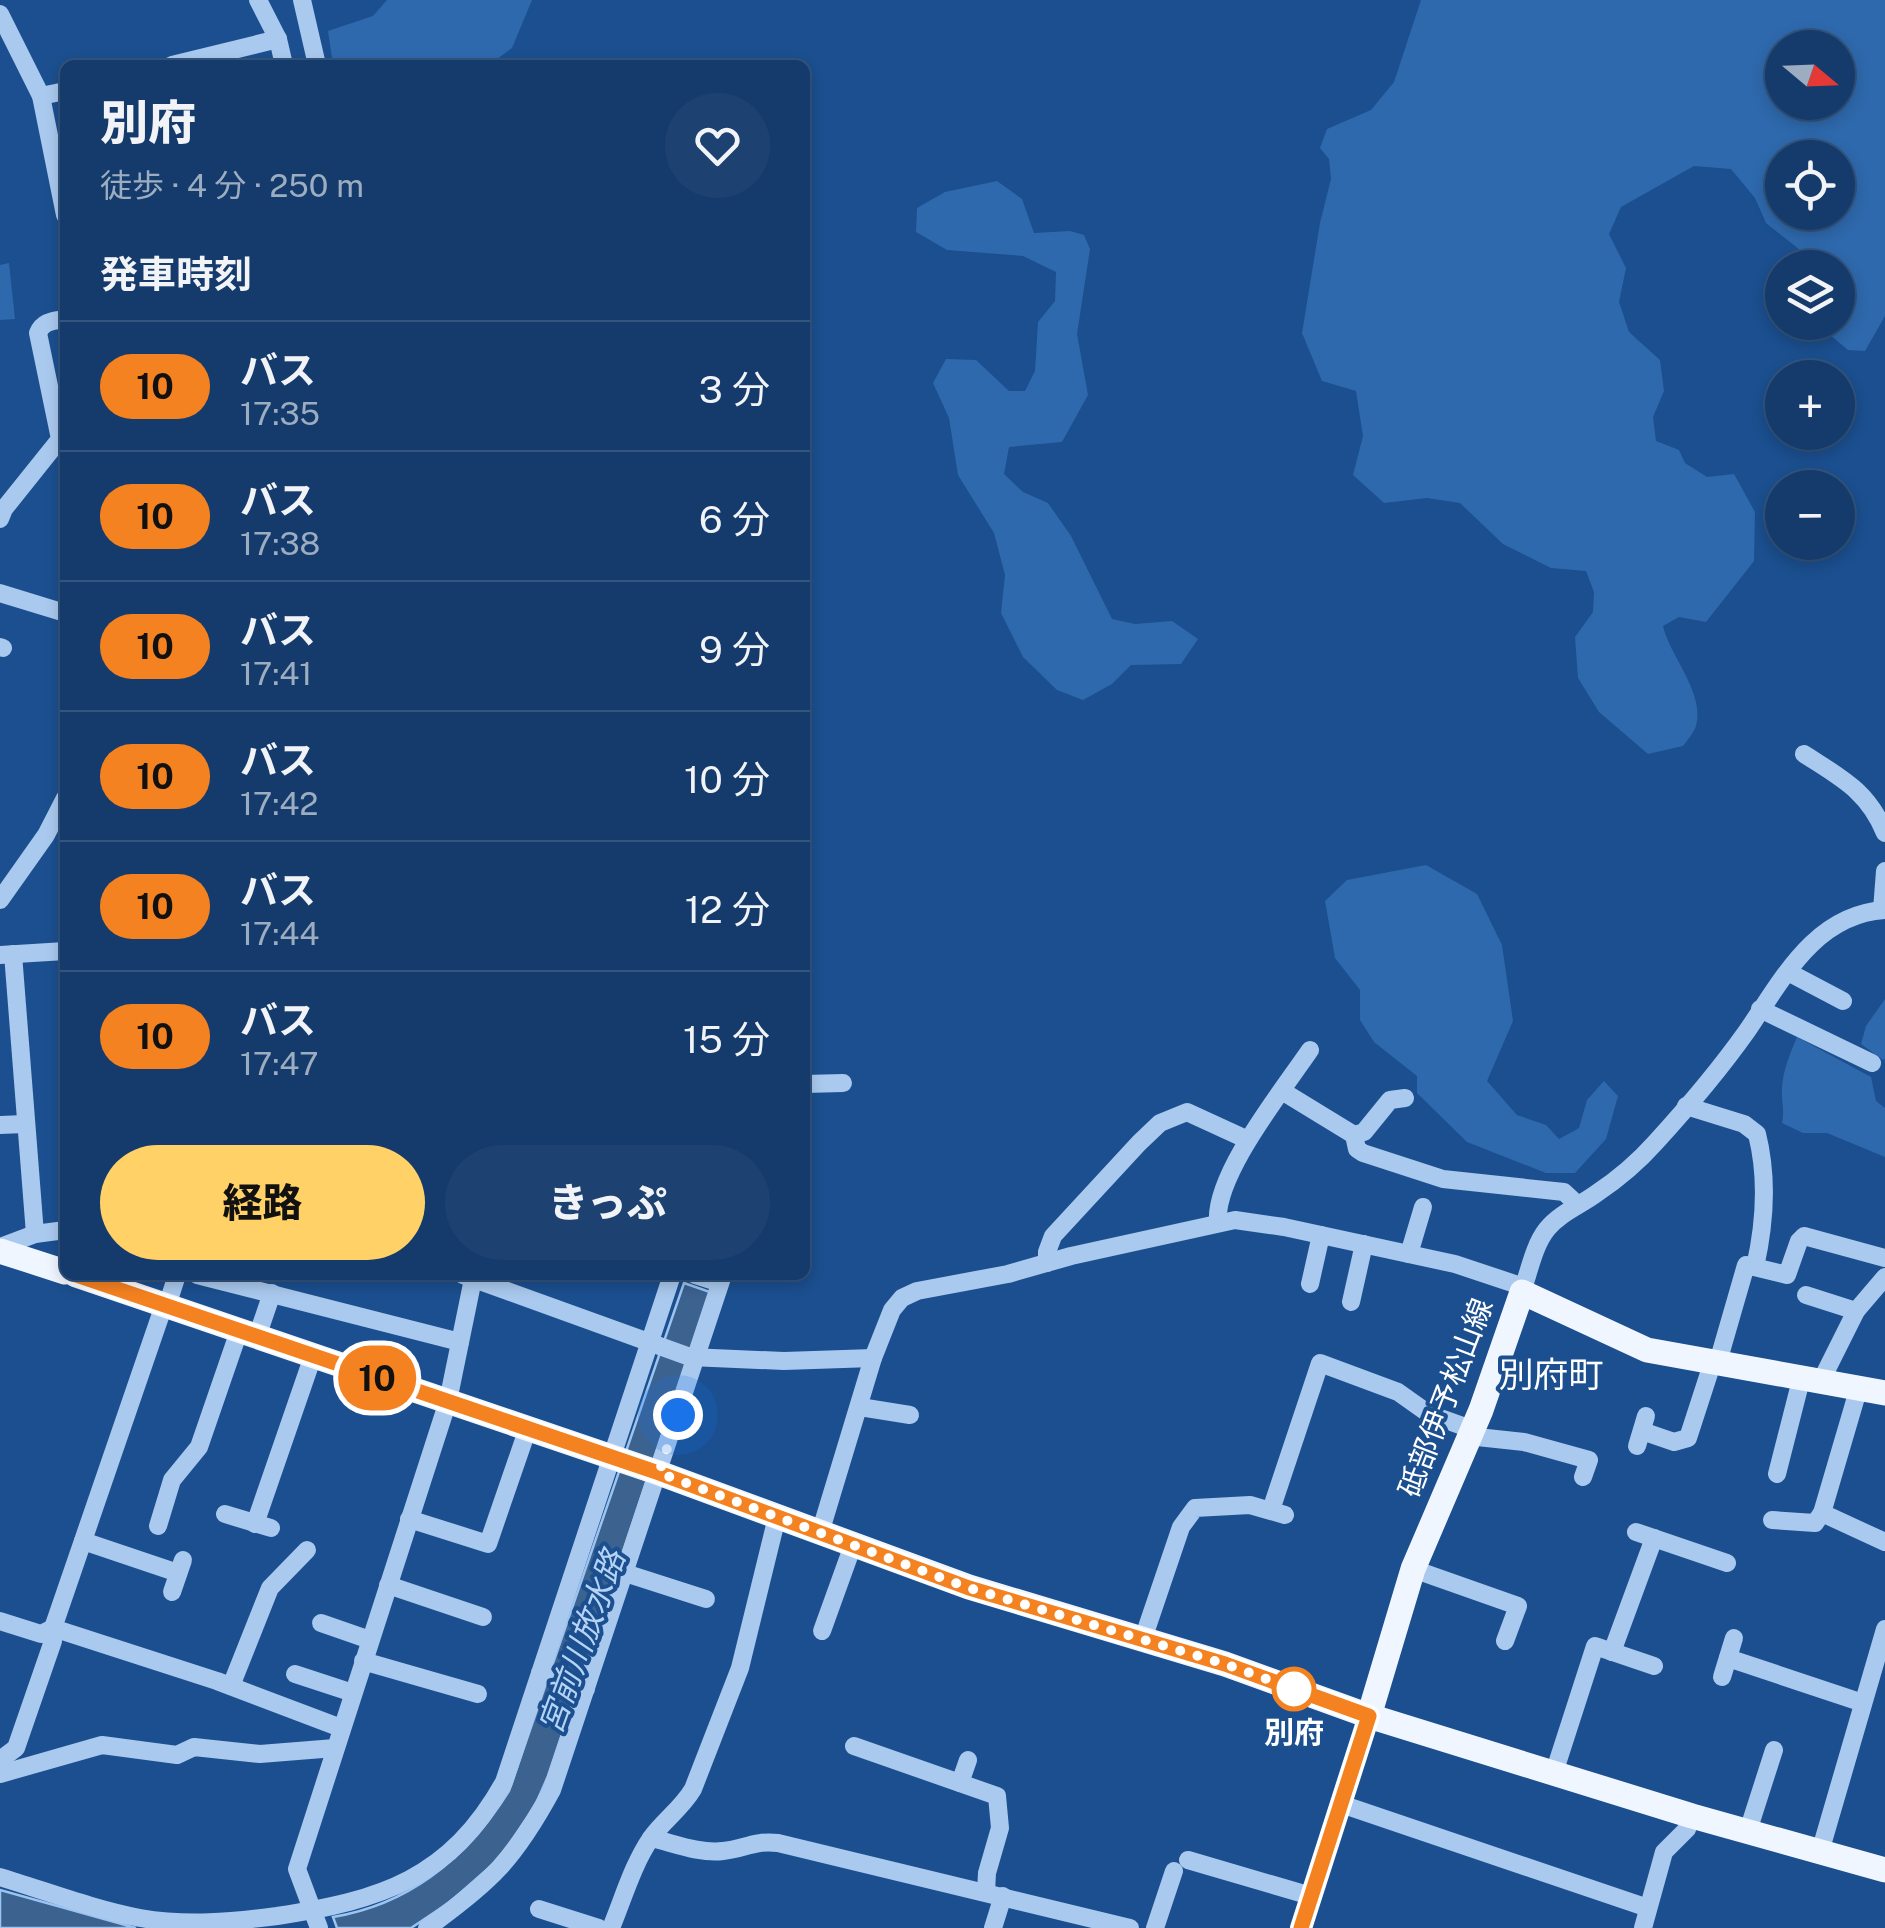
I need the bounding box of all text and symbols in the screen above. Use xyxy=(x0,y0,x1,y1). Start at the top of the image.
north arrow xyxy=(1765,30,1855,120)
map controls xyxy=(1765,30,1855,560)
button: heart xyxy=(665,93,770,198)
text: 別府 xyxy=(100,94,196,151)
button: locate xyxy=(1765,140,1855,230)
text: 徒歩 · 4 分 · 250 m xyxy=(100,167,364,204)
button: layers xyxy=(1765,250,1855,340)
text: 発車時刻 xyxy=(100,252,252,297)
text: バス xyxy=(240,348,316,393)
button: + xyxy=(1765,360,1855,450)
text: 10 xyxy=(136,366,174,407)
text: 3 分 xyxy=(699,367,770,412)
text: 17:35 xyxy=(240,395,320,432)
button: − xyxy=(1765,470,1855,560)
text: バス xyxy=(240,478,316,523)
text: 10 xyxy=(136,496,174,537)
text: 6 分 xyxy=(699,497,770,542)
text: 17:38 xyxy=(240,525,320,562)
text: バス xyxy=(240,608,316,653)
text: 10 xyxy=(136,626,174,667)
text: 9 分 xyxy=(699,627,770,672)
text: 17:41 xyxy=(240,655,312,692)
text: バス xyxy=(240,738,316,783)
text: 10 xyxy=(136,756,174,797)
text: 10 分 xyxy=(684,757,770,802)
text: 17:42 xyxy=(240,785,318,822)
text: バス xyxy=(240,868,316,913)
text: 10 xyxy=(136,886,174,927)
text: 12 分 xyxy=(685,887,770,932)
text: 17:44 xyxy=(240,915,319,952)
text: バス xyxy=(240,998,316,1043)
text: 10 xyxy=(136,1016,174,1057)
text: 15 分 xyxy=(683,1017,770,1062)
text: 17:47 xyxy=(240,1045,319,1082)
button: 経路 xyxy=(100,1145,425,1260)
button: きっぷ xyxy=(445,1145,770,1260)
street label: 砥部伊予松山線 xyxy=(1391,1293,1499,1502)
line badge: 10 xyxy=(332,1346,422,1410)
district label: 別府町 xyxy=(1498,1354,1604,1395)
text: 10 xyxy=(358,1358,396,1399)
your location xyxy=(653,1390,703,1440)
water label: 宮前川放水路 xyxy=(531,1542,633,1738)
marker: 別府 xyxy=(1273,1668,1315,1710)
place label: 別府 xyxy=(1264,1714,1324,1750)

